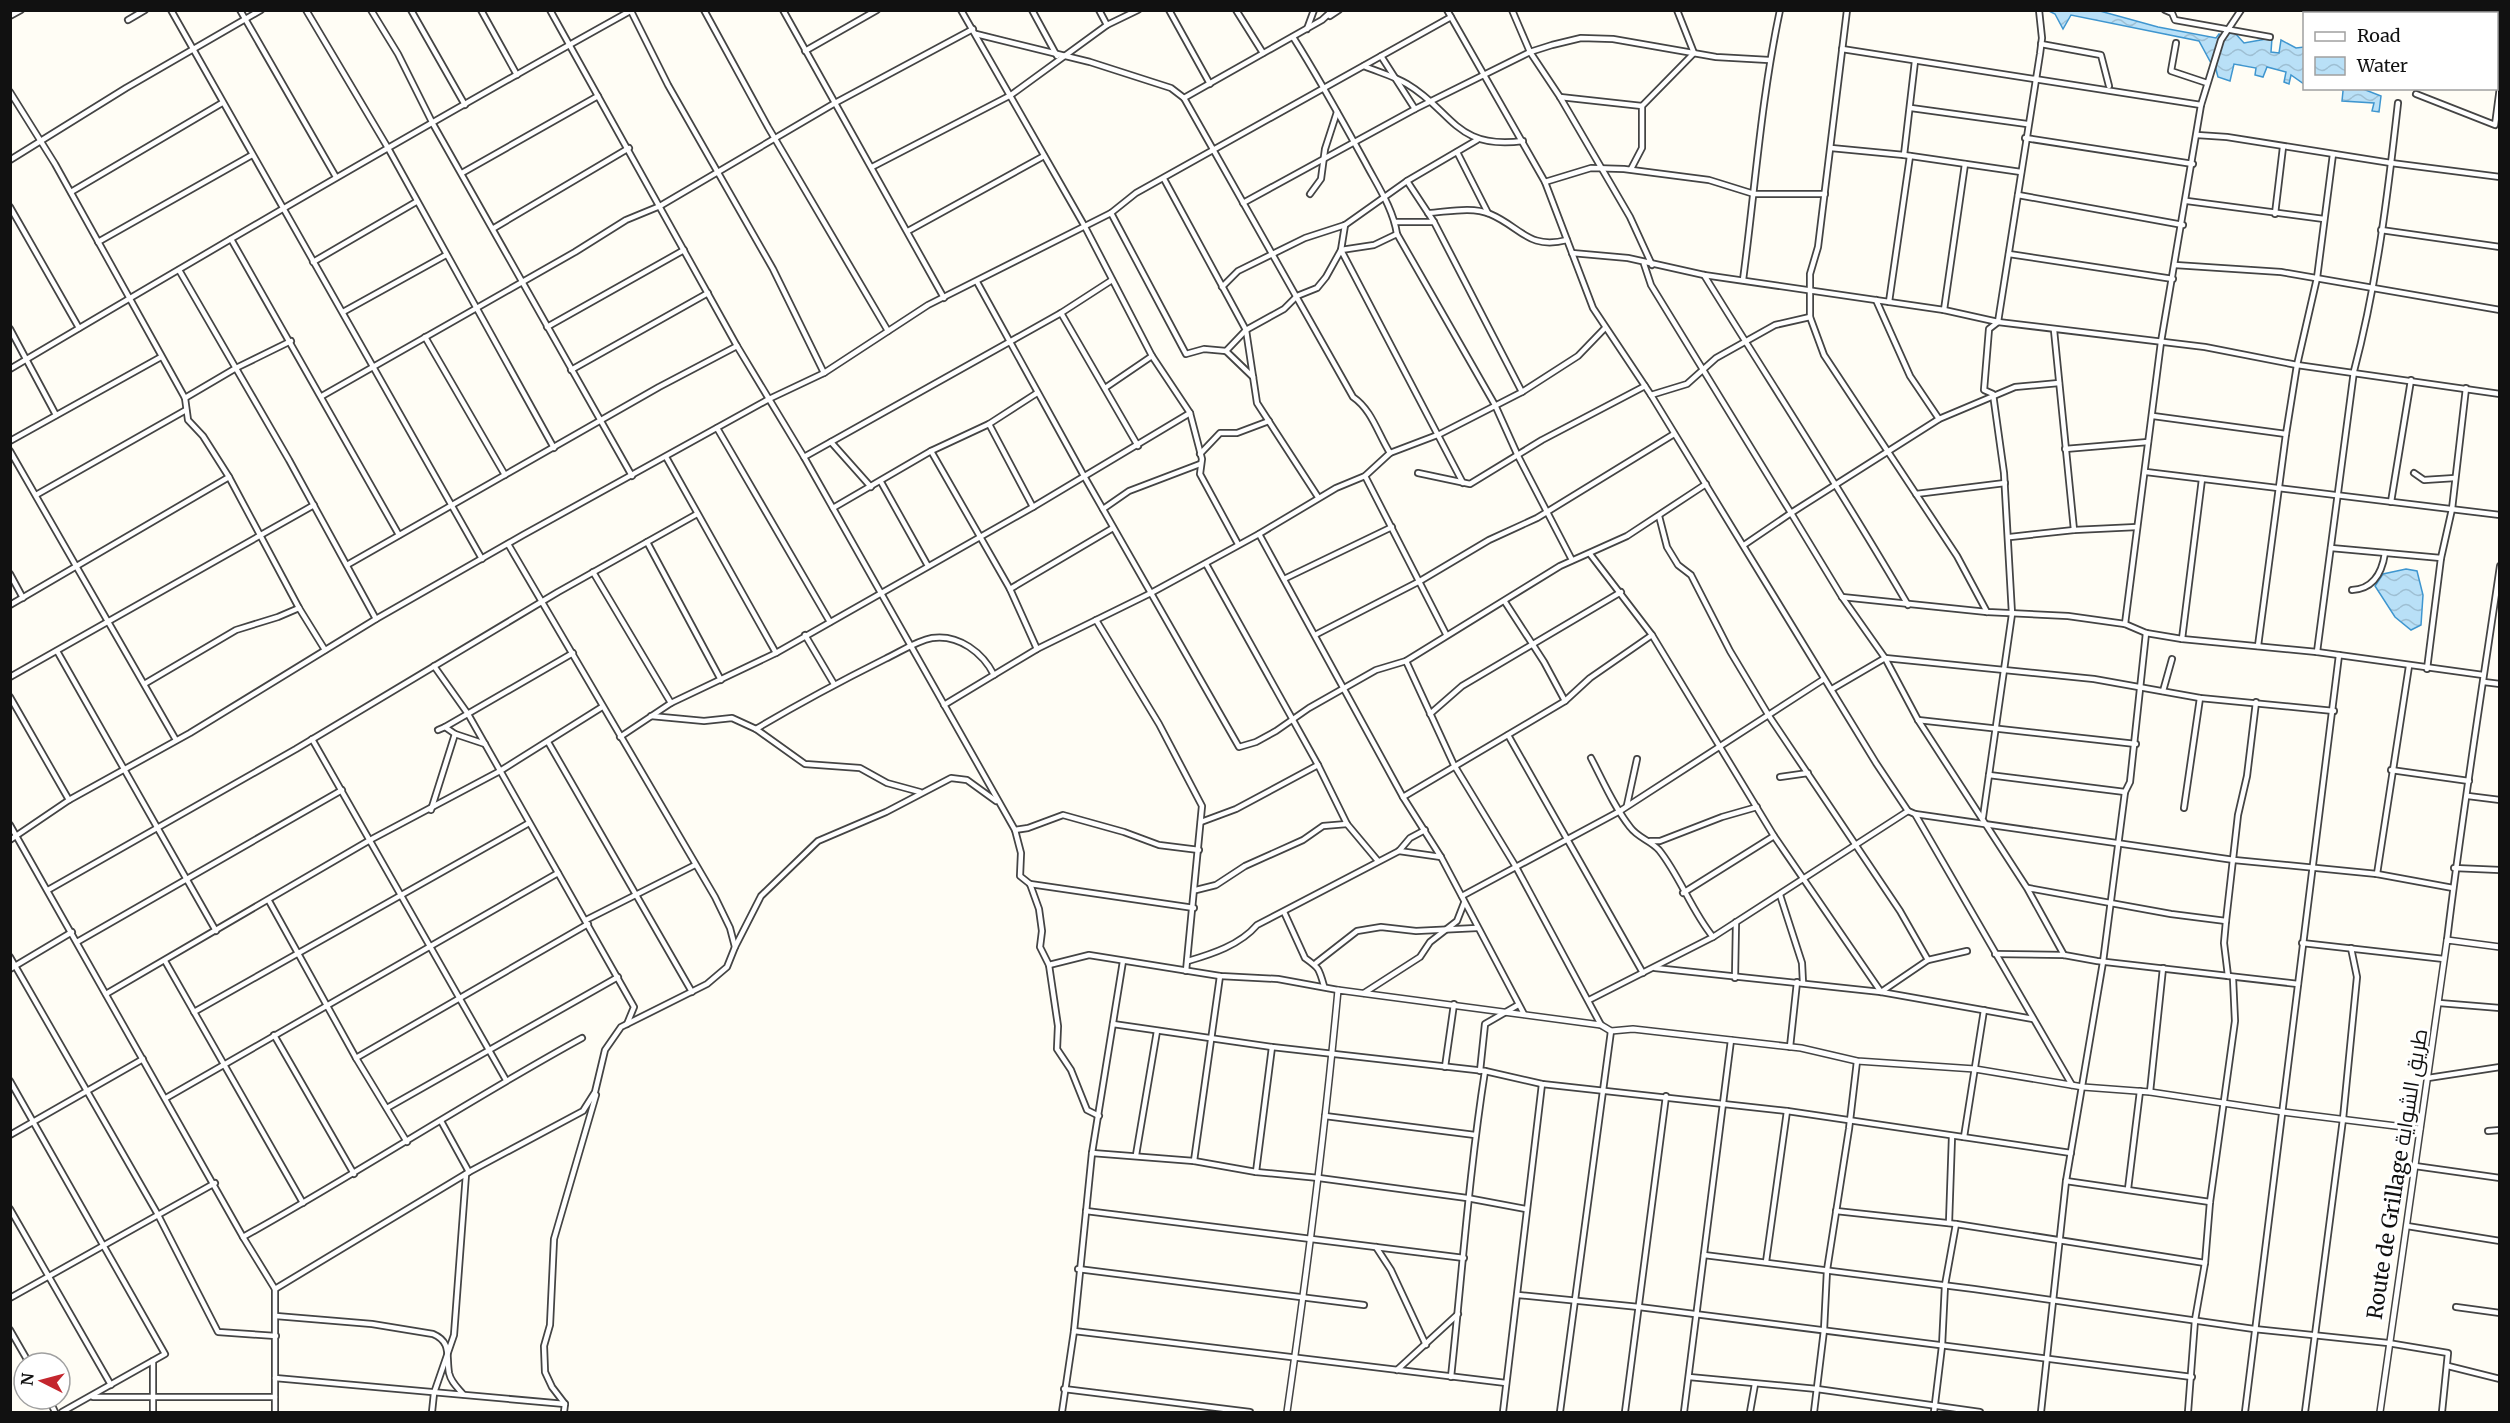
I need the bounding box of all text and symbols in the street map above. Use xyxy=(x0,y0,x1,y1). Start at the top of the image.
legend xyxy=(2303,12,2498,90)
text: Road xyxy=(2357,24,2401,47)
text: Water xyxy=(2356,54,2408,77)
street label: Route de Grillage طريق الشواية xyxy=(2361,1027,2433,1321)
north arrow xyxy=(12,1351,72,1411)
text: N xyxy=(16,1372,38,1387)

